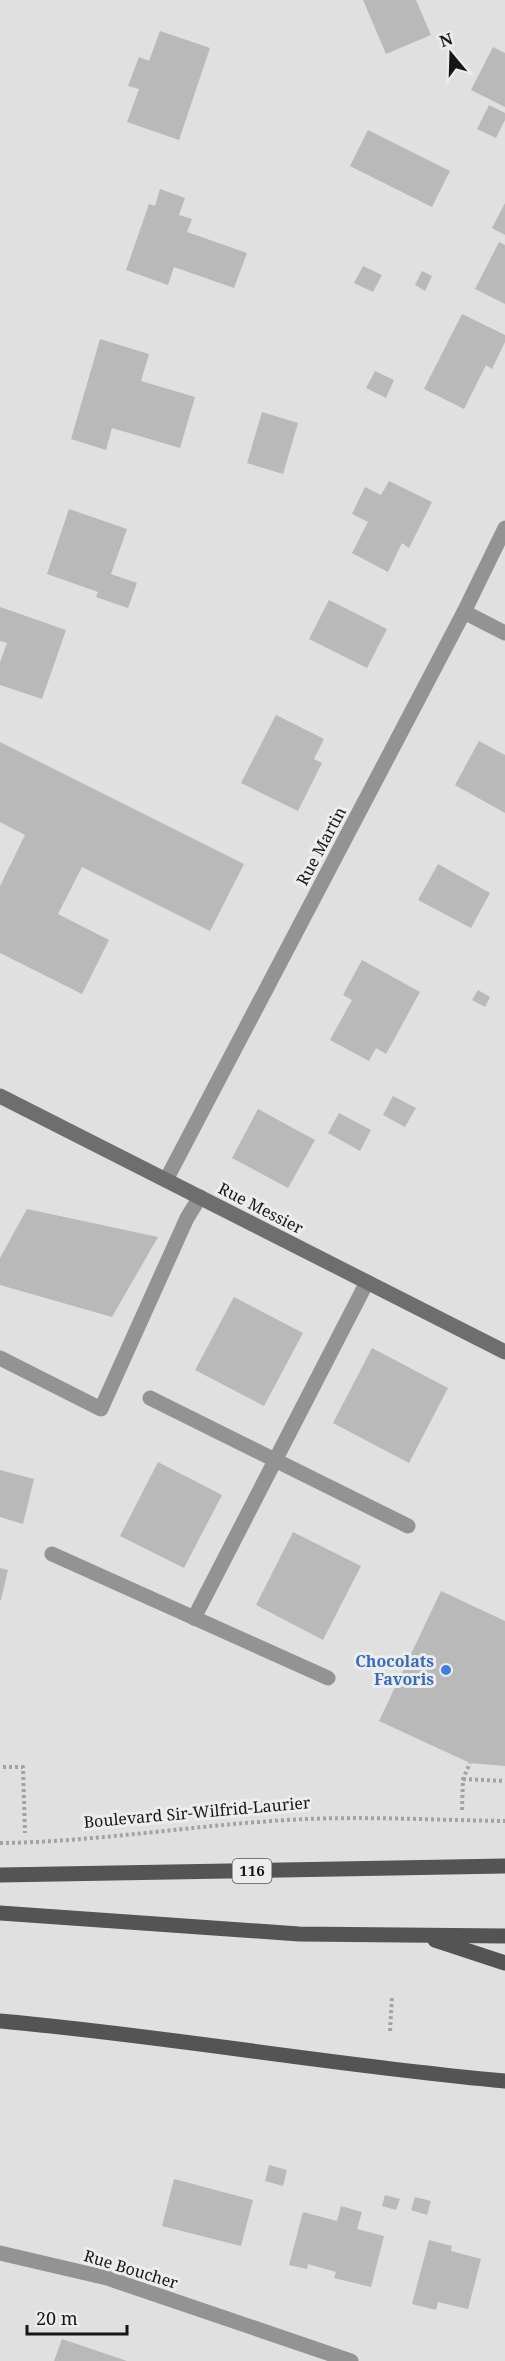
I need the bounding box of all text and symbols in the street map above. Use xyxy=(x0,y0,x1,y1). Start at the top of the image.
north arrow xyxy=(421,24,481,84)
text: N xyxy=(437,27,456,52)
street label: Rue Martin xyxy=(291,803,351,889)
street label: Rue Messier xyxy=(215,1177,308,1239)
place label: Chocolats Favoris xyxy=(355,1650,434,1690)
marker: Chocolats Favoris xyxy=(439,1663,453,1677)
street label: Boulevard Sir-Wilfrid-Laurier xyxy=(83,1791,312,1833)
road number: 116 xyxy=(232,1859,272,1883)
street label: Rue Boucher xyxy=(81,2244,181,2294)
scale bar xyxy=(27,2298,128,2336)
text: 20 m xyxy=(36,2306,78,2330)

